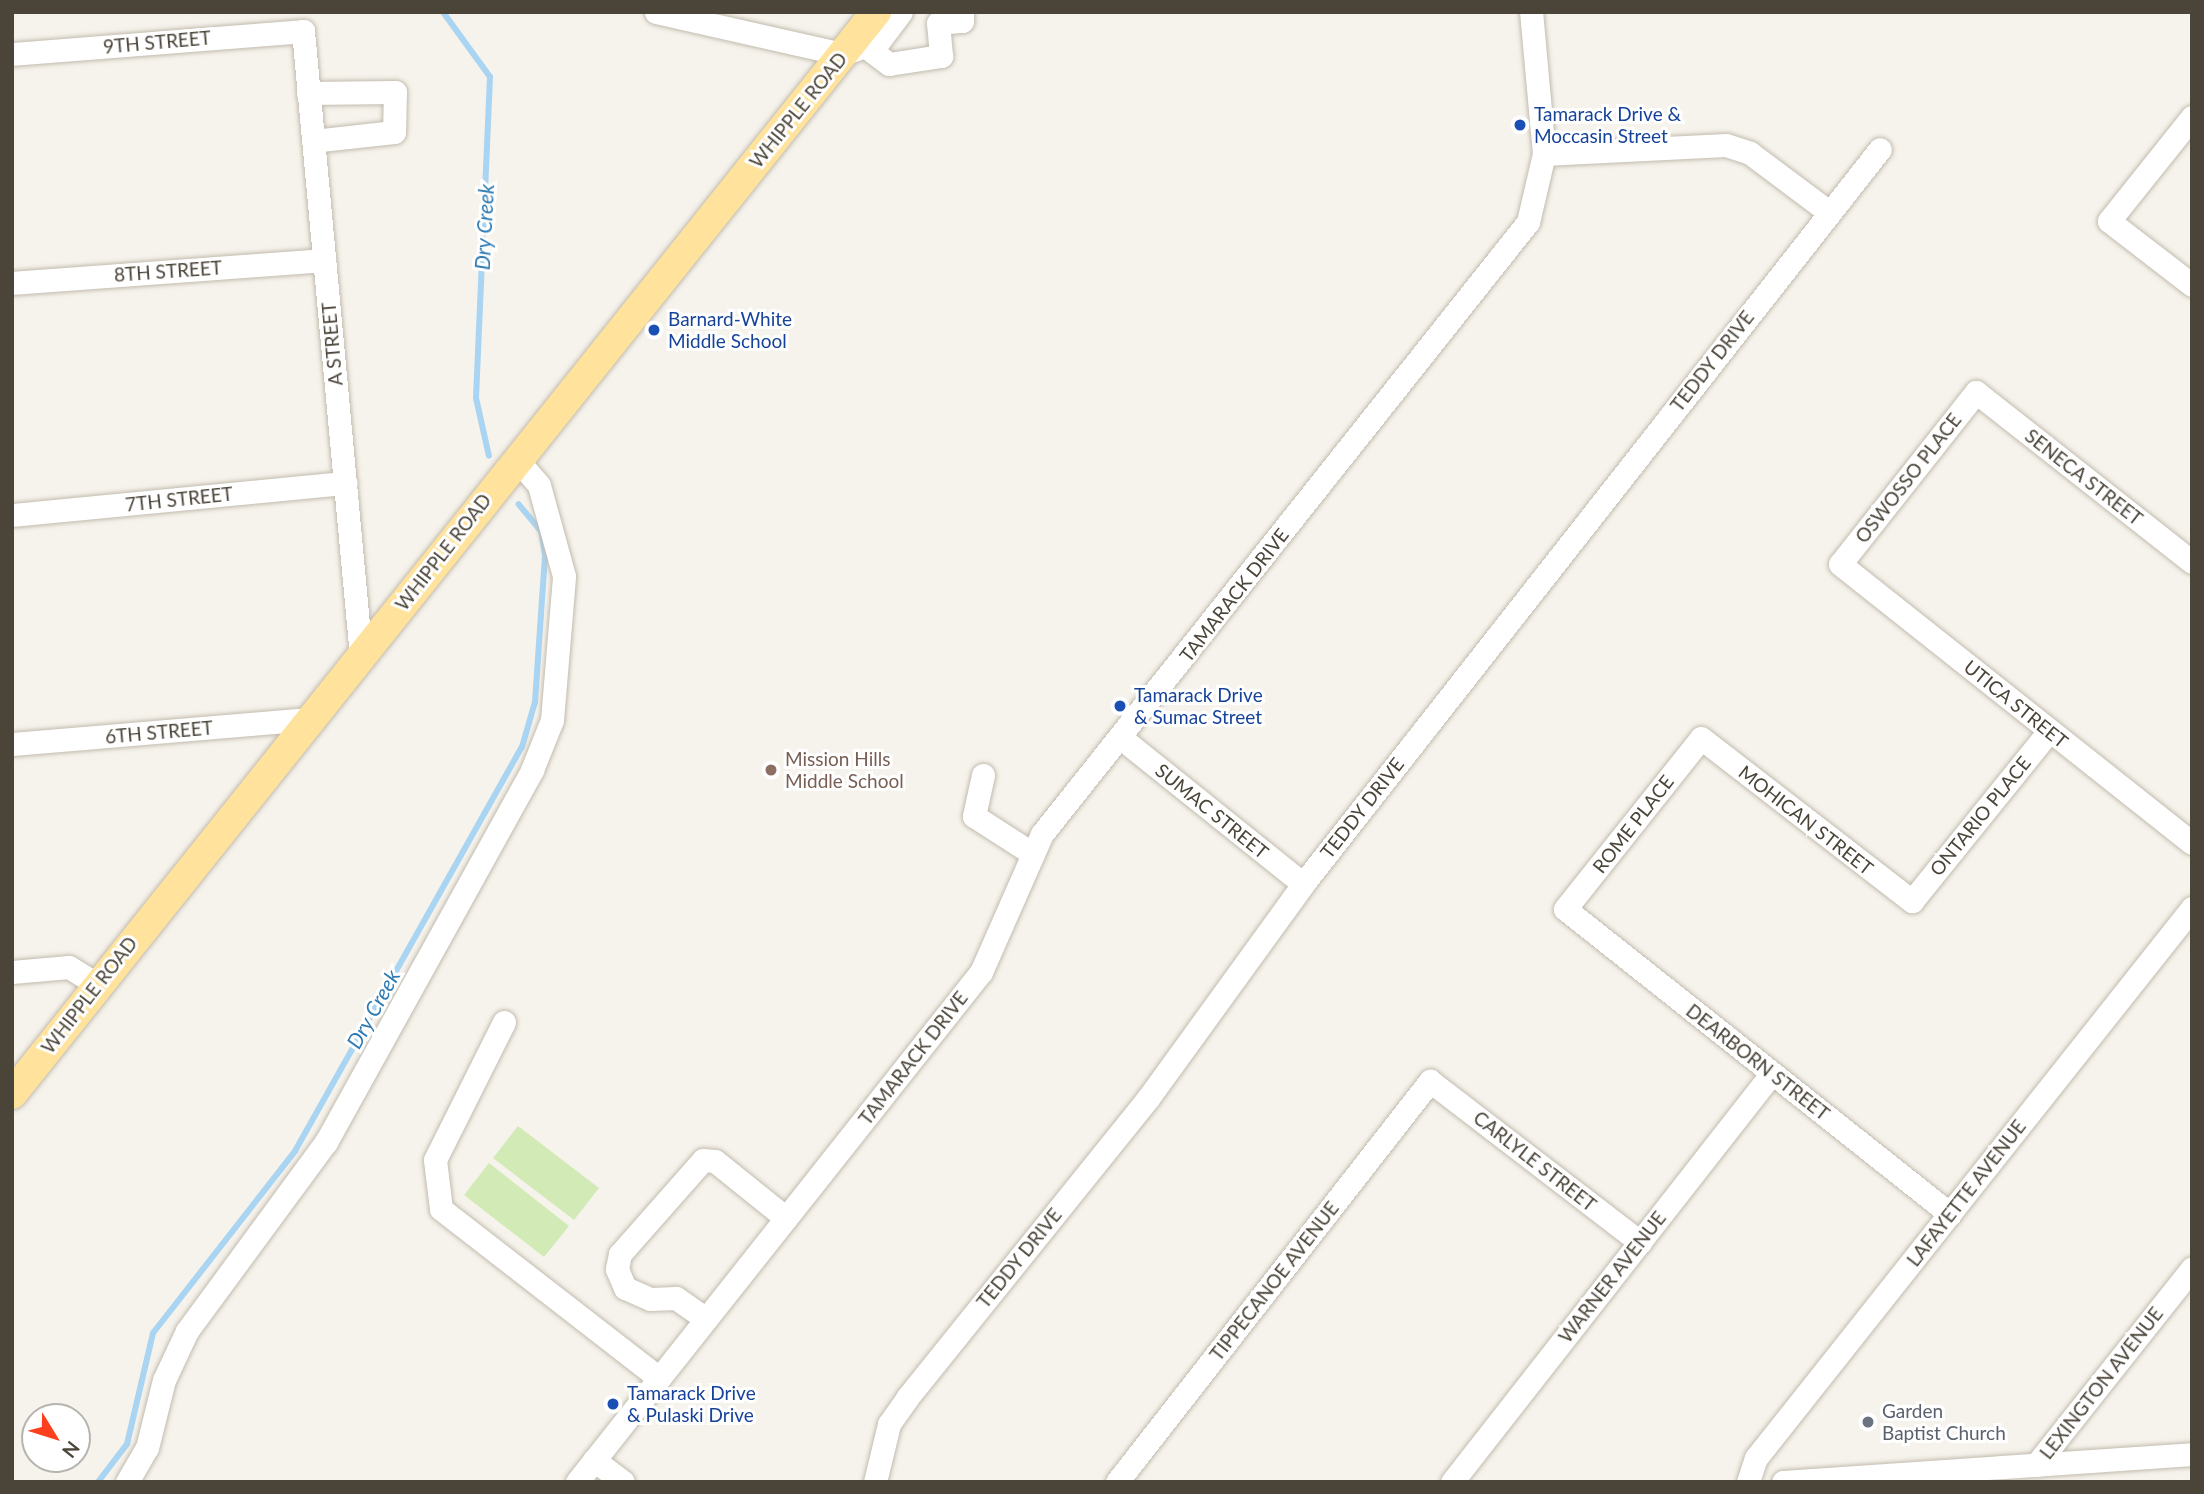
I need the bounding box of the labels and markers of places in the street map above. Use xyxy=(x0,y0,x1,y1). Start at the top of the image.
place label: Tamarack Drive & Moccasin Street xyxy=(1534,103,1681,147)
marker: Tamarack Drive & Moccasin Street xyxy=(1512,117,1528,133)
place label: Barnard-White Middle School xyxy=(668,308,792,352)
marker: Barnard-White Middle School xyxy=(646,322,662,338)
place label: Tamarack Drive & Sumac Street xyxy=(1134,684,1263,728)
marker: Tamarack Drive & Sumac Street xyxy=(1112,698,1128,714)
place label: Mission Hills Middle School xyxy=(785,748,904,792)
marker: Mission Hills Middle School xyxy=(763,762,779,778)
place label: Tamarack Drive & Pulaski Drive xyxy=(627,1382,756,1426)
marker: Tamarack Drive & Pulaski Drive xyxy=(605,1396,621,1412)
place label: Garden Baptist Church xyxy=(1882,1400,2006,1444)
marker: Garden Baptist Church xyxy=(1860,1414,1876,1430)

